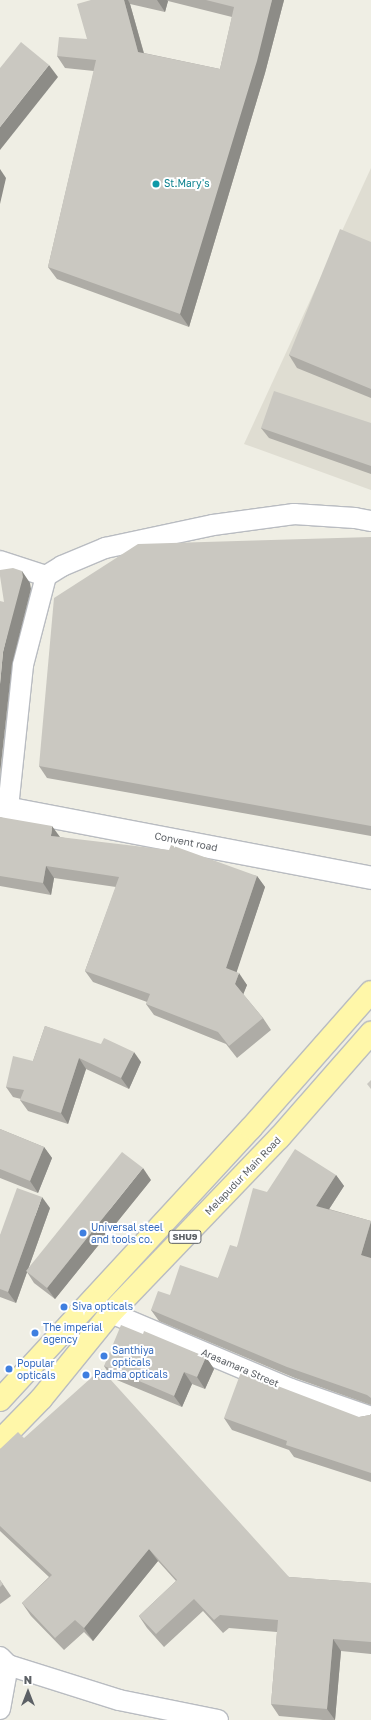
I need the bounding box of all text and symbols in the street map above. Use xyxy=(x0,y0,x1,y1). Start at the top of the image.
place label: St.Mary's xyxy=(164,178,209,190)
marker: St.Mary's xyxy=(151,179,161,189)
street label: Convent road xyxy=(153,830,219,854)
street label: Melapudur Main Road xyxy=(203,1134,283,1218)
place label: Universal steel and tools co. xyxy=(91,1221,163,1244)
marker: Universal steel and tools co. xyxy=(78,1228,88,1238)
road number: SHU9 xyxy=(168,1230,202,1244)
place label: Siva opticals xyxy=(72,1301,133,1313)
marker: Siva opticals xyxy=(59,1302,69,1312)
place label: The imperial agency xyxy=(43,1321,103,1344)
marker: The imperial agency xyxy=(30,1328,40,1338)
place label: Santhiya opticals xyxy=(112,1344,154,1368)
street label: Arasamara Street xyxy=(199,1346,281,1390)
marker: Santhiya opticals xyxy=(99,1351,109,1361)
place label: Popular opticals xyxy=(17,1357,55,1380)
marker: Popular opticals xyxy=(4,1364,14,1374)
place label: Padma opticals xyxy=(94,1369,168,1381)
marker: Padma opticals xyxy=(81,1370,91,1380)
north arrow xyxy=(8,1672,48,1712)
text: N xyxy=(24,1673,32,1686)

